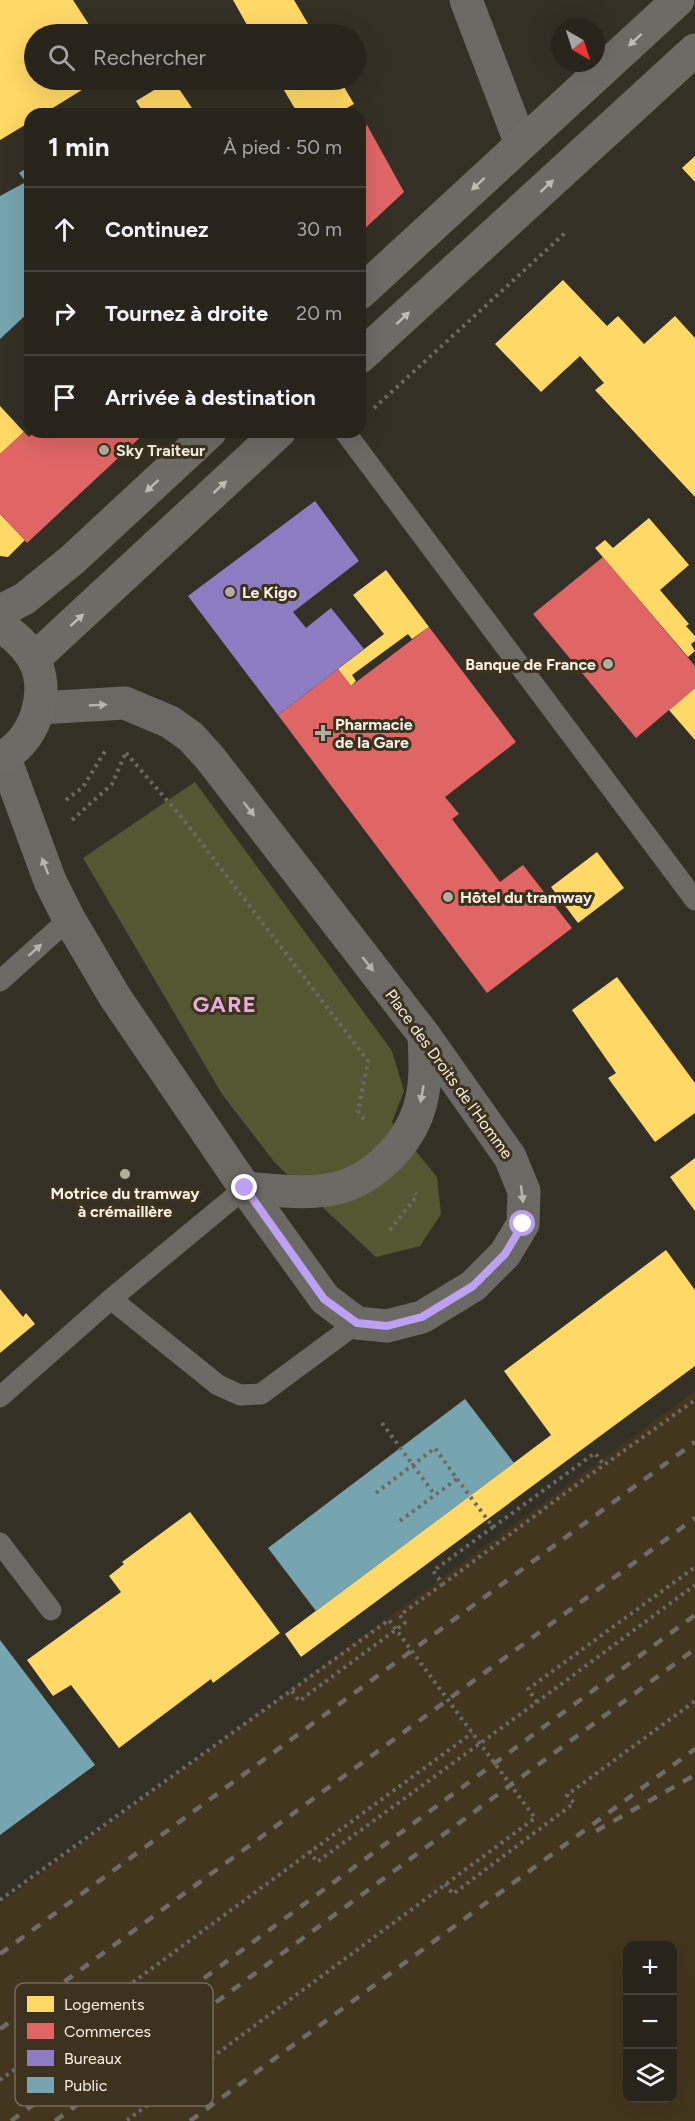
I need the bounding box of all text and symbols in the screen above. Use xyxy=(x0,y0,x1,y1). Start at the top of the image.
north arrow xyxy=(551,18,605,72)
search box xyxy=(24,24,366,90)
one-way arrow xyxy=(627,33,642,47)
icon: search xyxy=(45,41,78,74)
text: Rechercher xyxy=(93,44,206,71)
text: 1 min xyxy=(48,131,109,163)
text: À pied · 50 m xyxy=(223,135,342,159)
one-way arrow xyxy=(471,177,486,191)
one-way arrow xyxy=(539,180,554,193)
icon: ahead xyxy=(48,213,81,246)
text: Continuez xyxy=(105,216,209,243)
text: 30 m xyxy=(296,217,342,241)
icon: right xyxy=(48,297,81,330)
text: Tournez à droite xyxy=(105,300,268,327)
text: 20 m xyxy=(296,301,342,325)
one-way arrow xyxy=(395,312,410,325)
icon: arrive xyxy=(48,381,81,414)
text: Arrivée à destination xyxy=(105,384,316,411)
place label: Sky Traiteur xyxy=(116,441,205,460)
marker: Sky Traiteur xyxy=(97,443,111,457)
one-way arrow xyxy=(145,479,160,492)
one-way arrow xyxy=(212,481,227,494)
place label: Le Kigo xyxy=(242,583,297,602)
marker: Le Kigo xyxy=(223,585,237,599)
one-way arrow xyxy=(69,614,84,627)
place label: Banque de France xyxy=(465,655,596,674)
marker: Banque de France xyxy=(601,657,615,671)
one-way arrow xyxy=(88,700,107,709)
place label: Pharmacie de la Gare xyxy=(335,715,413,752)
marker: Pharmacie de la Gare xyxy=(316,726,330,740)
one-way arrow xyxy=(243,802,255,817)
one-way arrow xyxy=(40,857,49,875)
place label: Hôtel du tramway xyxy=(460,888,593,907)
marker: Hôtel du tramway xyxy=(441,890,455,904)
one-way arrow xyxy=(27,943,42,957)
one-way arrow xyxy=(362,956,374,971)
street label: Place des Droits de l'Homme xyxy=(381,986,517,1163)
district label: GARE xyxy=(193,991,257,1018)
one-way arrow xyxy=(417,1084,426,1103)
marker: Motrice du tramway à crémaillère xyxy=(118,1167,132,1181)
route end xyxy=(231,1174,257,1200)
place label: Motrice du tramway à crémaillère xyxy=(51,1184,200,1221)
one-way arrow xyxy=(517,1185,527,1204)
route start xyxy=(509,1210,535,1236)
map controls xyxy=(623,1941,677,2103)
button: + xyxy=(623,1941,677,1995)
legend xyxy=(15,1983,213,2106)
text: Logements xyxy=(64,1995,145,2014)
button: − xyxy=(623,1995,677,2049)
text: Commerces xyxy=(64,2022,151,2041)
text: Bureaux xyxy=(64,2049,122,2068)
button: layers xyxy=(623,2049,677,2103)
text: Public xyxy=(64,2076,108,2095)

